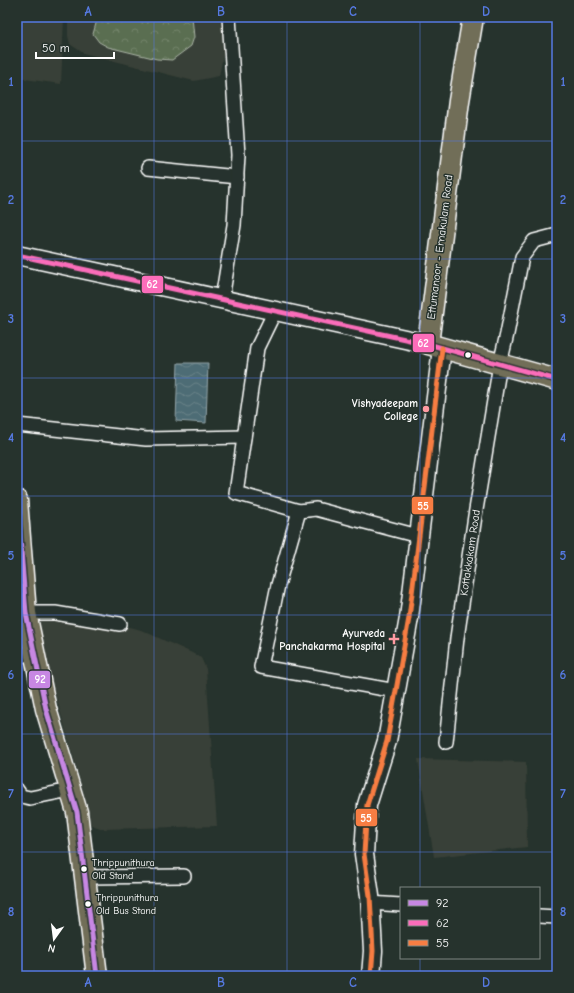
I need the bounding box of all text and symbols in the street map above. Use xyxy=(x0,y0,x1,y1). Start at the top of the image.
text: A xyxy=(84,4,92,19)
text: B xyxy=(217,4,225,19)
text: C xyxy=(349,4,357,19)
text: D xyxy=(482,4,490,19)
scale bar xyxy=(36,34,114,60)
text: 50 m xyxy=(42,41,70,55)
text: 1 xyxy=(8,74,14,89)
text: 1 xyxy=(560,74,566,89)
street label: Ettumanoor - Ernakulam Road xyxy=(425,174,455,320)
text: 2 xyxy=(8,192,14,207)
text: 2 xyxy=(560,192,566,207)
line badge: 62 xyxy=(141,275,164,294)
text: 62 xyxy=(146,278,158,291)
text: 3 xyxy=(8,311,14,326)
text: 3 xyxy=(560,311,566,326)
line badge: 62 xyxy=(412,333,435,353)
text: 62 xyxy=(417,337,429,350)
unlabelled marker xyxy=(463,350,473,360)
place label: Vishyadeepam College xyxy=(352,397,419,423)
marker: Vishyadeepam College xyxy=(421,404,431,414)
text: 4 xyxy=(8,430,14,445)
text: 4 xyxy=(560,430,566,445)
line badge: 55 xyxy=(411,496,434,515)
text: 55 xyxy=(417,500,429,513)
street label: Kottakkakam Road xyxy=(457,508,483,597)
text: 5 xyxy=(8,548,15,563)
text: 5 xyxy=(560,548,567,563)
place label: Ayurveda Panchakarma Hospital xyxy=(279,627,385,653)
marker: Ayurveda Panchakarma Hospital xyxy=(388,633,400,645)
text: 6 xyxy=(8,667,15,682)
text: 6 xyxy=(560,667,567,682)
line badge: 92 xyxy=(28,670,51,689)
text: 92 xyxy=(34,673,46,686)
text: 7 xyxy=(8,786,14,801)
text: 7 xyxy=(560,786,566,801)
line badge: 55 xyxy=(355,808,378,827)
text: 55 xyxy=(360,812,372,825)
place label: Thrippunithura Old Stand xyxy=(92,857,155,882)
marker: Thrippunithura Old Stand xyxy=(79,864,89,874)
legend xyxy=(400,887,540,959)
place label: Thrippunithura Old Bus Stand xyxy=(96,892,159,917)
text: 92 xyxy=(436,896,449,910)
marker: Thrippunithura Old Bus Stand xyxy=(83,899,93,909)
text: 8 xyxy=(8,904,14,919)
text: 8 xyxy=(560,904,566,919)
text: 62 xyxy=(436,916,449,930)
north arrow xyxy=(34,919,74,959)
text: 55 xyxy=(436,936,449,950)
text: N xyxy=(47,941,57,955)
text: A xyxy=(84,975,92,990)
text: B xyxy=(217,975,225,990)
text: C xyxy=(349,975,357,990)
text: D xyxy=(482,975,490,990)

